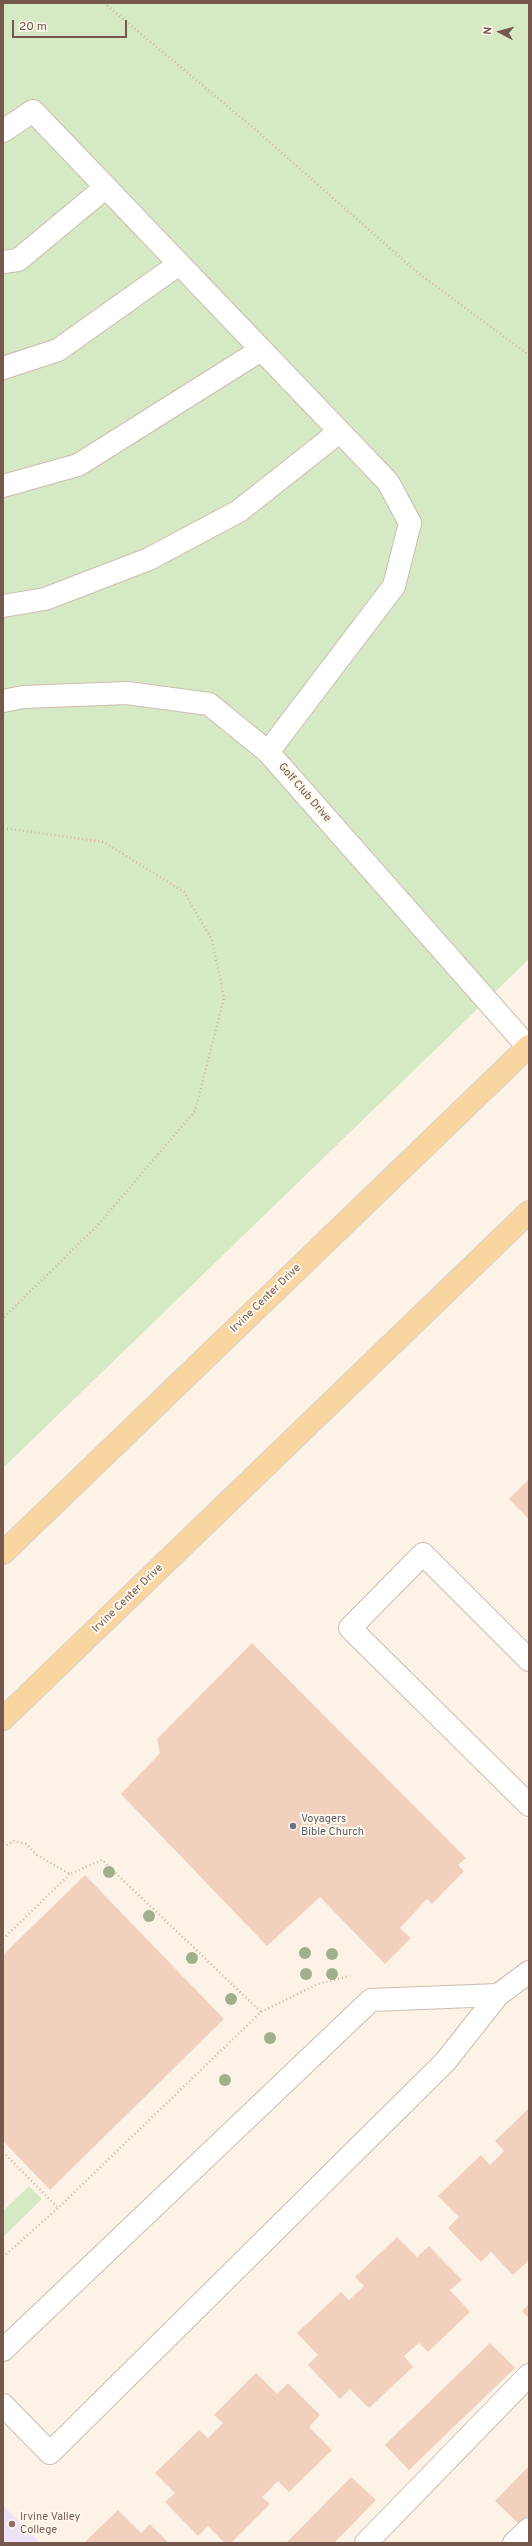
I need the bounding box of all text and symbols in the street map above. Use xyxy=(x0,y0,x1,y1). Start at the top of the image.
scale bar xyxy=(14,12,129,38)
north arrow xyxy=(480,12,520,52)
text: 20 m xyxy=(19,19,47,35)
text: N xyxy=(481,26,495,35)
street label: Golf Club Drive xyxy=(275,761,333,825)
street label: Irvine Center Drive xyxy=(228,1262,304,1336)
street label: Irvine Center Drive xyxy=(90,1562,166,1636)
place label: Voyagers Bible Church xyxy=(301,1813,364,1839)
marker: Voyagers Bible Church xyxy=(288,1821,298,1831)
place label: Irvine Valley College xyxy=(20,2511,80,2537)
marker: Irvine Valley College xyxy=(7,2519,17,2529)

